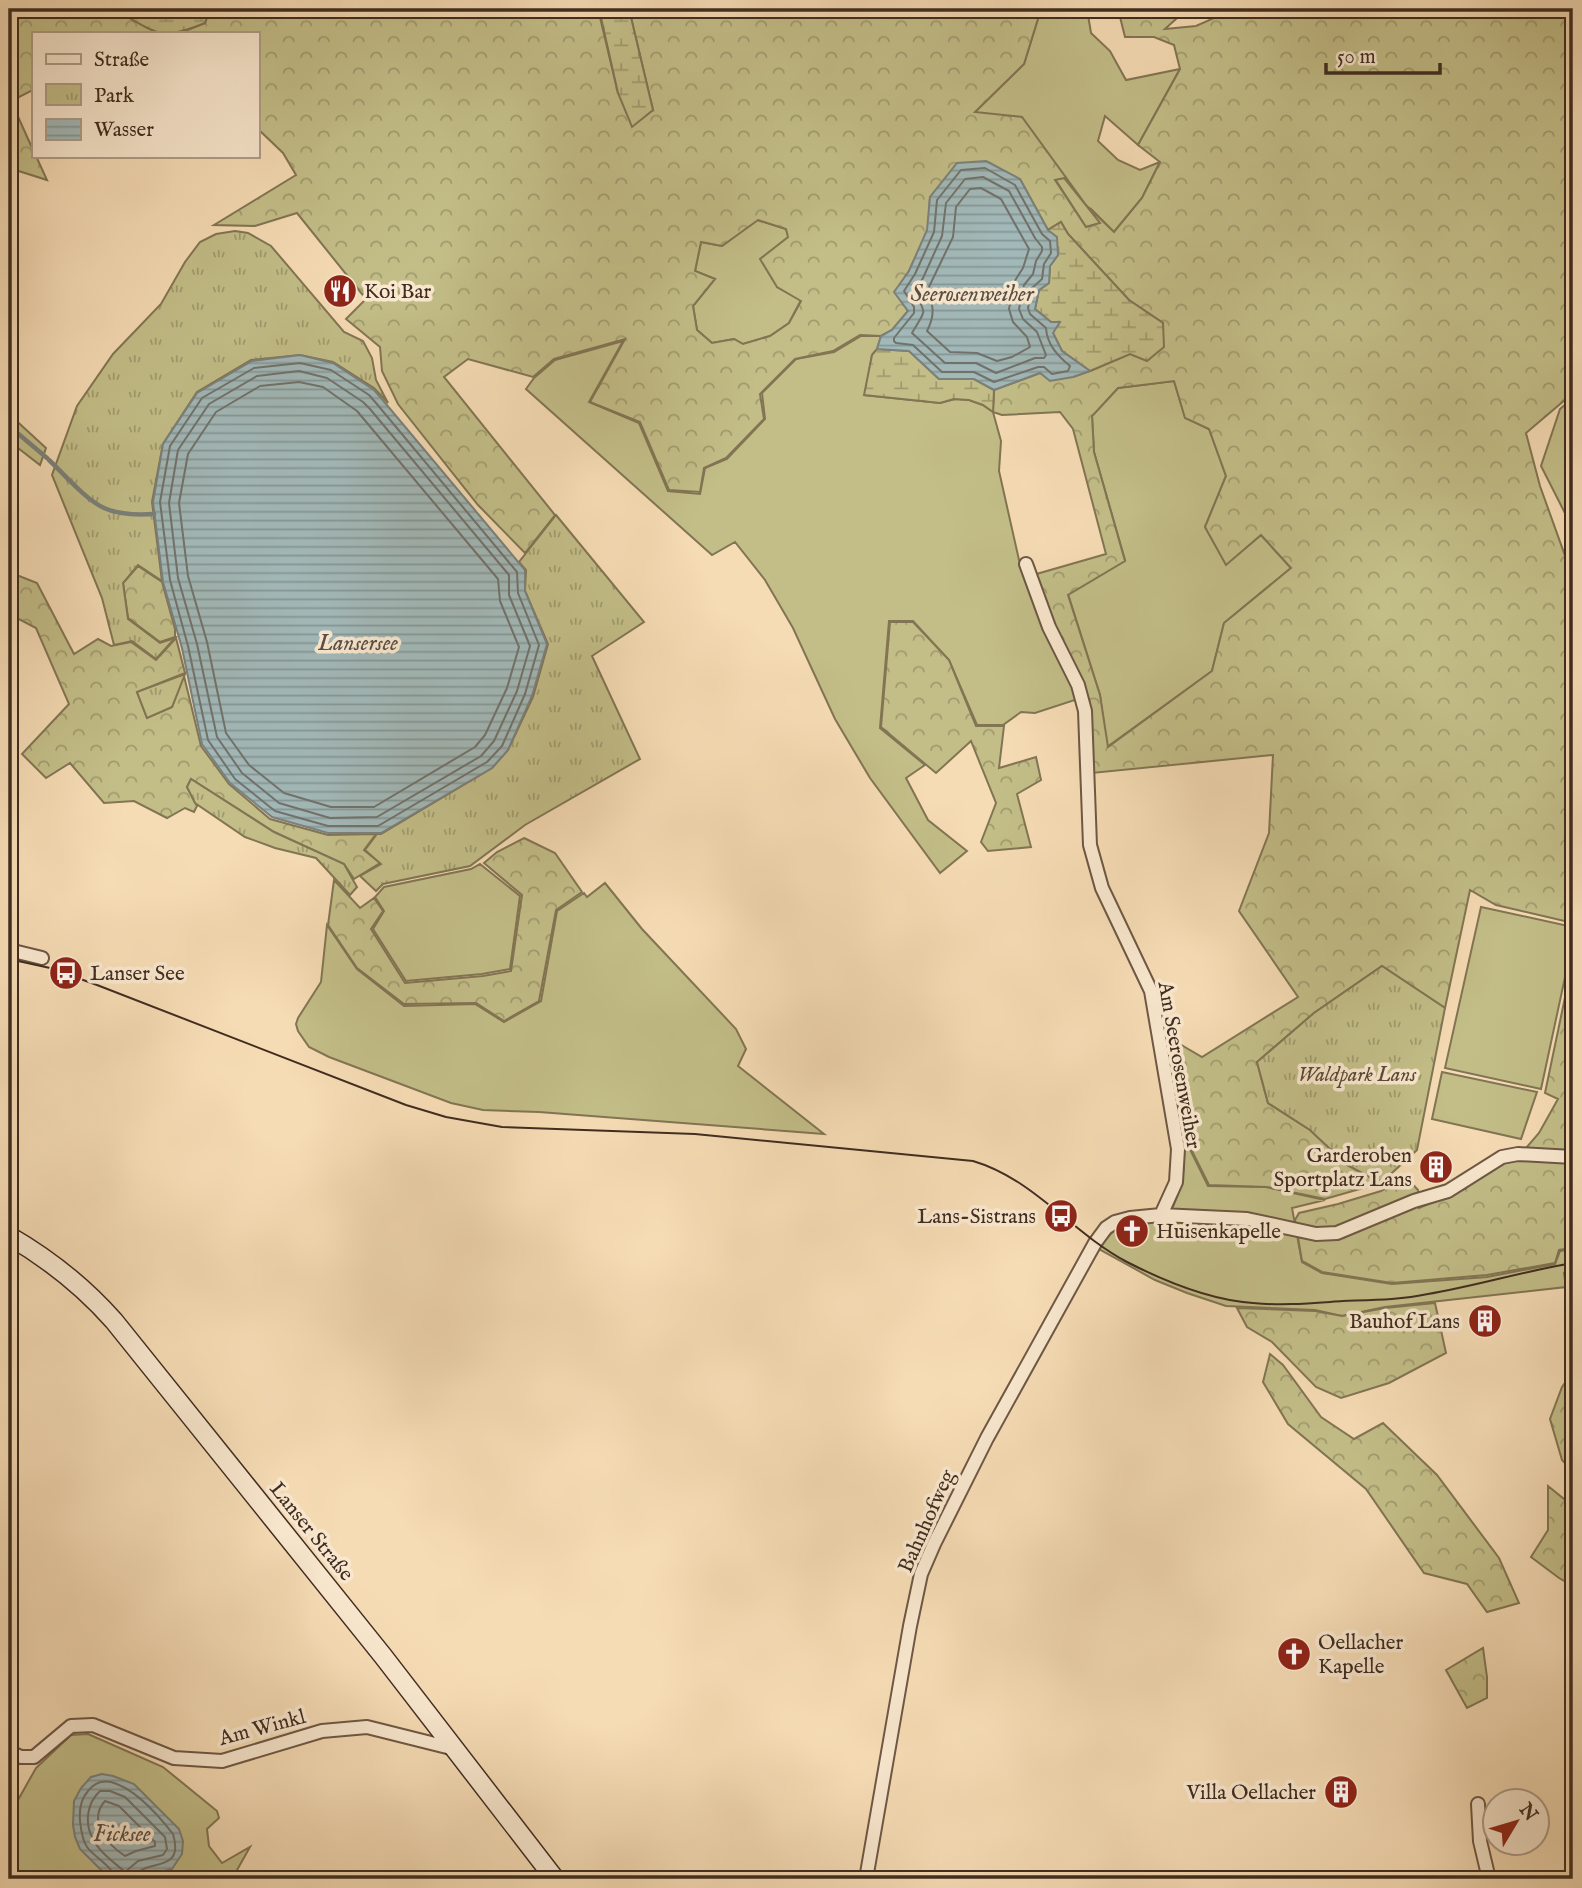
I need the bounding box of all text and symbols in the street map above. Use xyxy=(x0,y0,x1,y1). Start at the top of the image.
legend xyxy=(32,32,259,158)
scale bar xyxy=(1326,32,1440,76)
text: 50 m xyxy=(1337,44,1376,71)
text: Straße xyxy=(94,47,150,74)
text: Park xyxy=(94,83,135,110)
text: Wasser xyxy=(94,117,154,144)
restaurant icon: Koi Bar xyxy=(321,272,359,310)
place label: Koi Bar xyxy=(364,279,432,306)
water label: Seerosenweiher xyxy=(910,280,1035,309)
water label: Lansersee xyxy=(317,629,398,658)
bus stop icon: Lanser See xyxy=(47,954,85,992)
place label: Lanser See xyxy=(90,961,185,988)
street label: Am Seerosenweiher xyxy=(1150,978,1207,1151)
park label: Waldpark Lans xyxy=(1298,1062,1417,1089)
place label: Garderoben Sportplatz Lans xyxy=(1273,1143,1412,1194)
building icon: Garderoben Sportplatz Lans xyxy=(1417,1148,1455,1186)
bus stop icon: Lans-Sistrans xyxy=(1042,1197,1080,1235)
place label: Lans-Sistrans xyxy=(917,1204,1036,1231)
church icon: Huisenkapelle xyxy=(1113,1212,1151,1250)
place label: Huisenkapelle xyxy=(1156,1219,1281,1246)
building icon: Bauhof Lans xyxy=(1466,1302,1504,1340)
place label: Bauhof Lans xyxy=(1349,1309,1460,1336)
street label: Bahnhofweg xyxy=(893,1465,962,1577)
street label: Lanser Straße xyxy=(263,1477,359,1587)
place label: Oellacher Kapelle xyxy=(1318,1630,1403,1681)
church icon: Oellacher Kapelle xyxy=(1275,1635,1313,1673)
street label: Am Winkl xyxy=(215,1704,309,1753)
building icon: Villa Oellacher xyxy=(1322,1773,1360,1811)
place label: Villa Oellacher xyxy=(1185,1780,1316,1807)
north arrow xyxy=(1480,1786,1550,1856)
text: N xyxy=(1513,1798,1543,1827)
water label: Ficksee xyxy=(93,1820,151,1849)

